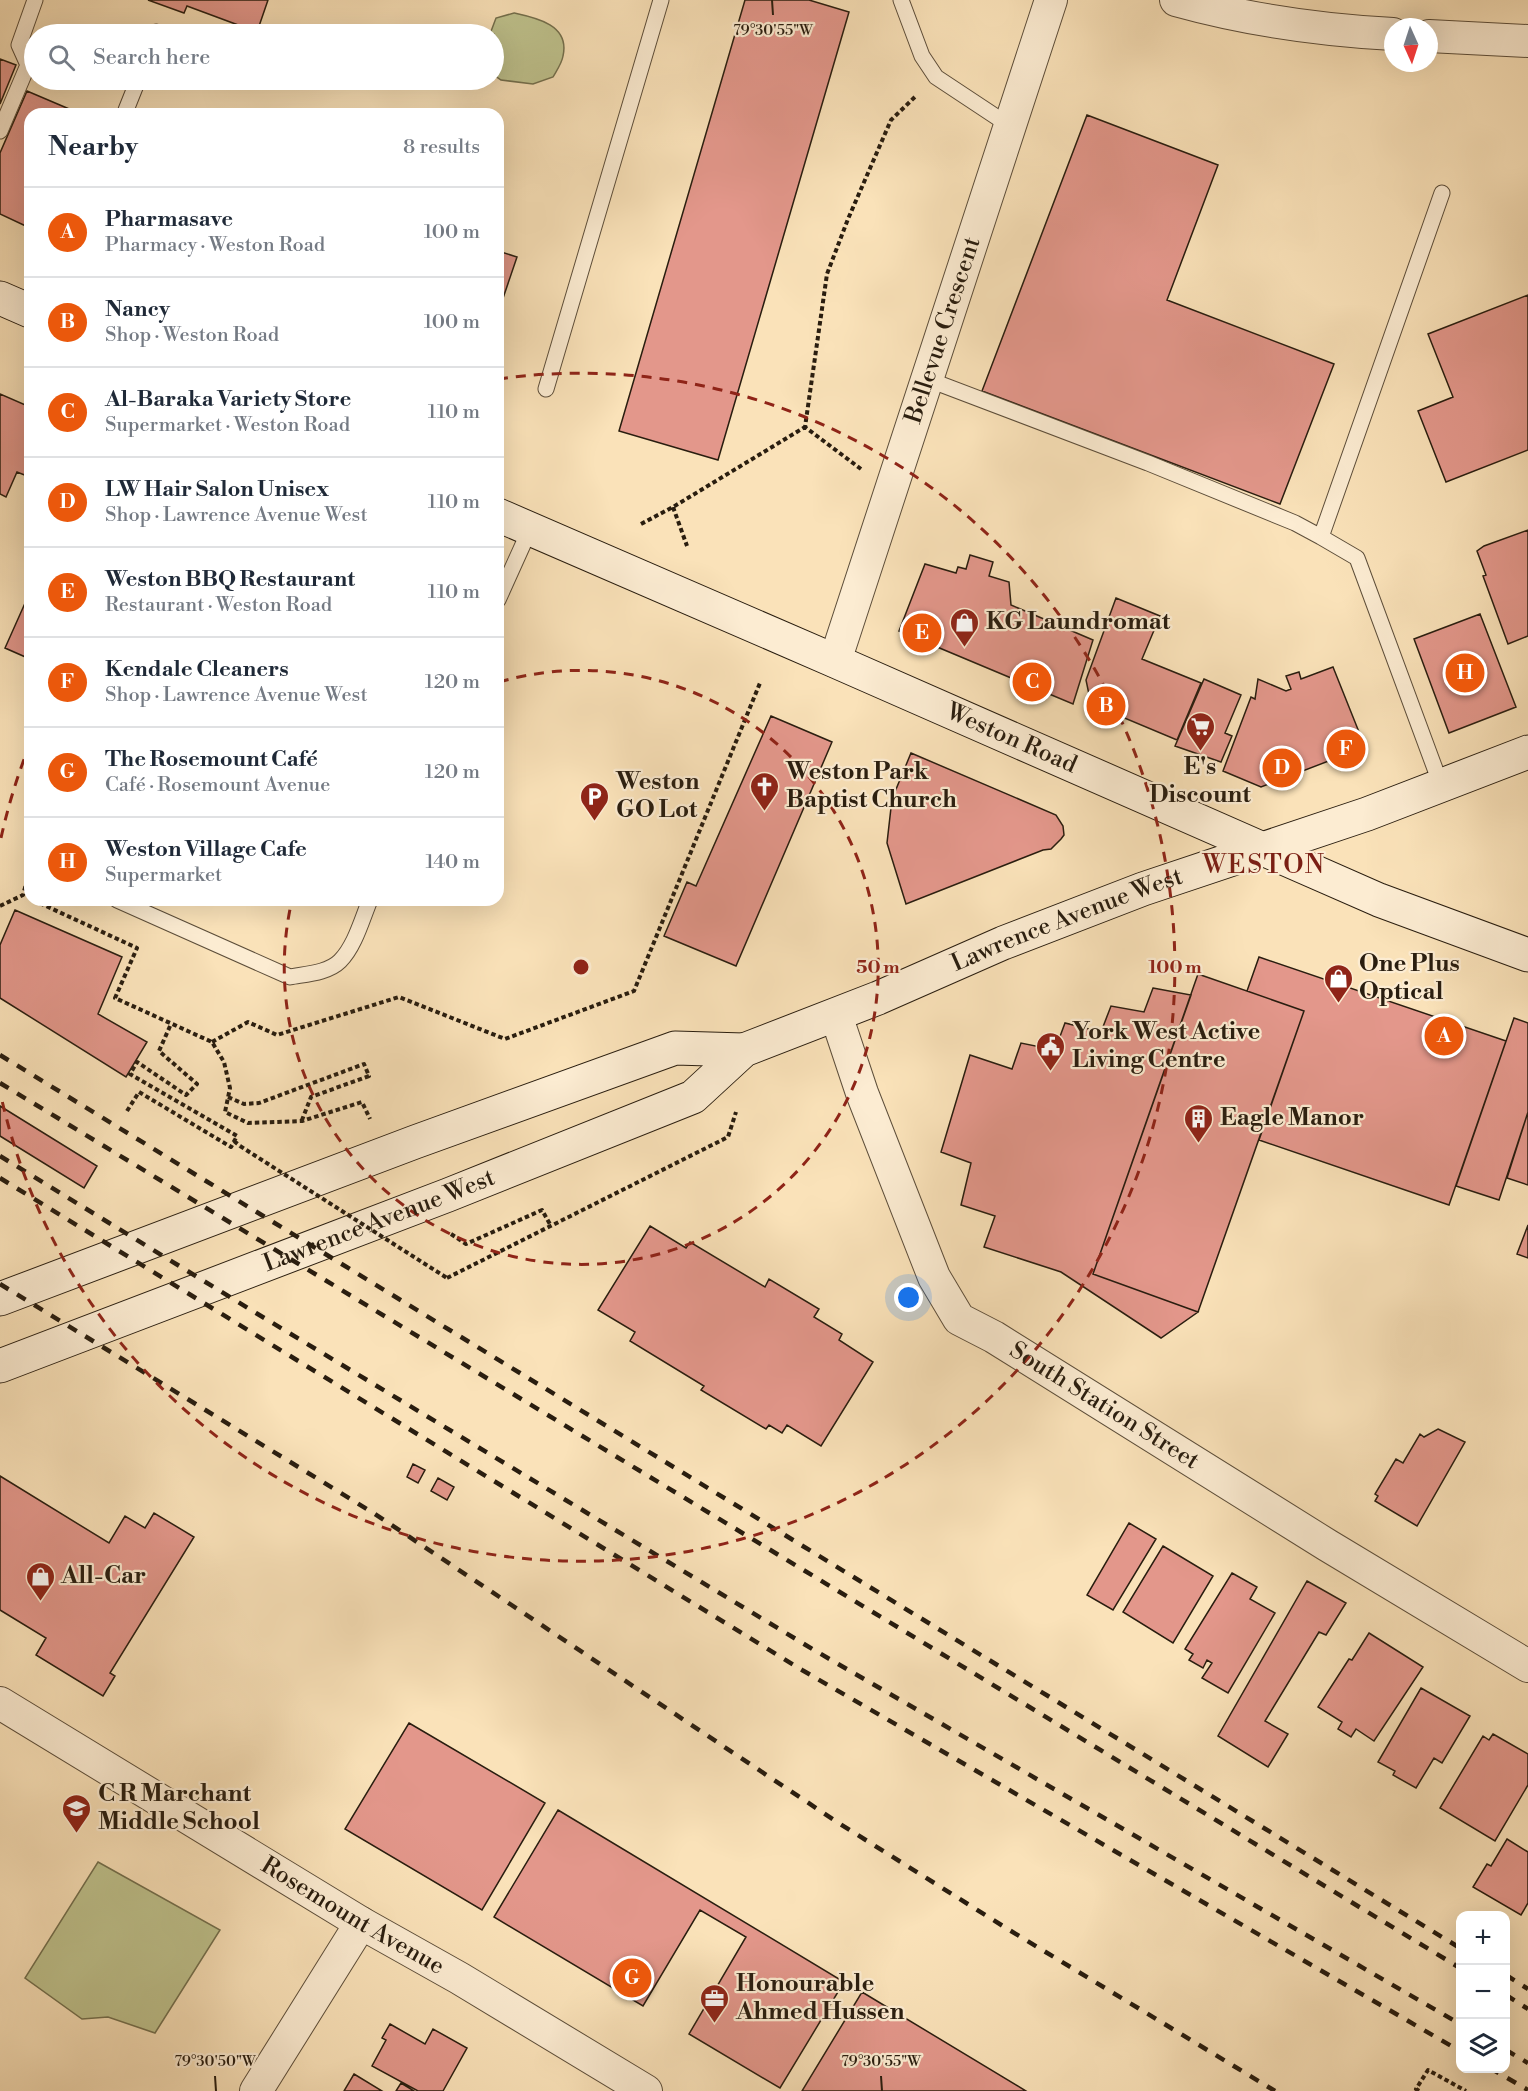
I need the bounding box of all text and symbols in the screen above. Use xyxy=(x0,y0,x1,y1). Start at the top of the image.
north arrow xyxy=(1384,18,1438,72)
text: 79°30'55"W xyxy=(733,21,813,40)
search box xyxy=(24,24,504,90)
icon: search xyxy=(45,41,78,74)
text: Search here xyxy=(93,44,210,71)
text: Nearby xyxy=(48,131,138,163)
text: 8 results xyxy=(403,135,480,160)
text: Pharmasave xyxy=(105,206,233,233)
text: A xyxy=(60,220,75,245)
text: 100 m xyxy=(424,220,480,245)
text: Pharmacy · Weston Road xyxy=(105,233,325,258)
street label: Bellevue Crescent xyxy=(898,233,988,428)
text: Nancy xyxy=(105,296,170,323)
text: B xyxy=(60,310,75,335)
text: 100 m xyxy=(424,310,480,335)
text: Shop · Weston Road xyxy=(105,323,279,348)
text: Al-Baraka Variety Store xyxy=(105,386,351,413)
text: C xyxy=(60,400,75,425)
text: 110 m xyxy=(428,400,480,425)
text: Supermarket · Weston Road xyxy=(105,413,350,438)
text: LW Hair Salon Unisex xyxy=(105,476,329,503)
text: D xyxy=(60,490,75,515)
text: 110 m xyxy=(428,490,480,515)
text: Shop · Lawrence Avenue West xyxy=(105,503,368,528)
text: Weston BBQ Restaurant xyxy=(105,566,355,593)
text: E xyxy=(61,580,74,605)
text: 110 m xyxy=(428,580,480,605)
text: Restaurant · Weston Road xyxy=(105,593,332,618)
shop icon: KG Laundromat xyxy=(949,606,981,648)
place label: KG Laundromat xyxy=(986,607,1171,637)
pin: E xyxy=(902,610,942,656)
pin: H xyxy=(1446,650,1484,696)
text: Kendale Cleaners xyxy=(105,656,289,683)
pin: C xyxy=(1012,660,1052,704)
text: F xyxy=(60,670,75,695)
text: 120 m xyxy=(425,670,480,695)
text: Shop · Lawrence Avenue West xyxy=(105,683,368,708)
pin: B xyxy=(1086,684,1126,728)
street label: Weston Road xyxy=(941,696,1082,781)
supermarket icon: E's Discount xyxy=(1184,710,1216,752)
pin: F xyxy=(1326,726,1366,771)
text: The Rosemount Café xyxy=(105,746,318,773)
pin: D xyxy=(1262,746,1302,790)
place label: E's Discount xyxy=(1149,752,1251,810)
place label: Weston Park Baptist Church xyxy=(785,757,957,815)
text: G xyxy=(60,760,75,785)
text: 120 m xyxy=(425,760,480,785)
place label: Weston GO Lot xyxy=(615,767,700,825)
church icon: Weston Park Baptist Church xyxy=(749,770,781,812)
text: Café · Rosemount Avenue xyxy=(105,773,330,798)
parking icon: Weston GO Lot xyxy=(579,780,611,822)
text: Weston Village Cafe xyxy=(105,836,307,863)
district label: WESTON xyxy=(1202,849,1325,881)
text: H xyxy=(59,850,76,875)
text: 140 m xyxy=(425,850,480,875)
street label: Lawrence Avenue West xyxy=(947,862,1187,979)
text: Supermarket xyxy=(105,863,222,888)
place label: One Plus Optical xyxy=(1359,949,1460,1007)
text: 50 m xyxy=(856,956,900,979)
text: 100 m xyxy=(1148,956,1202,979)
centre of rings xyxy=(571,957,591,977)
shop icon: One Plus Optical xyxy=(1322,962,1354,1004)
pin: A xyxy=(1424,1014,1464,1058)
place label: York West Active Living Centre xyxy=(1072,1017,1261,1075)
public building icon: York West Active Living Centre xyxy=(1035,1030,1067,1072)
building icon: Eagle Manor xyxy=(1183,1102,1215,1144)
place label: Eagle Manor xyxy=(1220,1103,1364,1133)
street label: Lawrence Avenue West xyxy=(259,1163,500,1279)
your location xyxy=(894,1283,923,1312)
street label: South Station Street xyxy=(1004,1335,1205,1477)
shop icon: All-Car xyxy=(24,1560,56,1602)
place label: All-Car xyxy=(60,1561,146,1591)
place label: C R Marchant Middle School xyxy=(98,1779,260,1837)
school or university icon: C R Marchant Middle School xyxy=(61,1792,93,1834)
street label: Rosemount Avenue xyxy=(255,1851,450,1982)
map controls xyxy=(1456,1911,1510,2073)
button: + xyxy=(1456,1911,1510,1965)
pin: G xyxy=(612,1956,652,2000)
button: − xyxy=(1456,1965,1510,2019)
place label: Honourable Ahmed Hussen xyxy=(735,1969,905,2027)
office icon: Honourable Ahmed Hussen xyxy=(699,1982,731,2024)
button: layers xyxy=(1456,2019,1510,2073)
text: 79°30'50"W xyxy=(174,2052,256,2071)
text: 79°30'55"W xyxy=(841,2052,921,2071)

